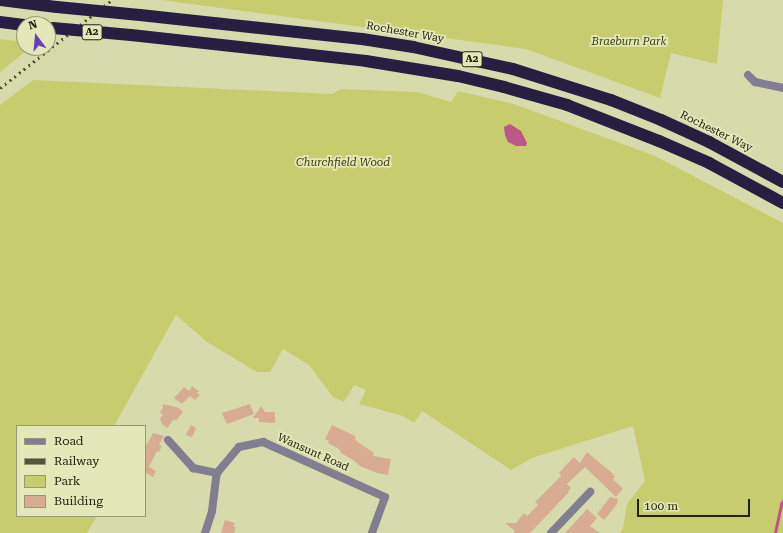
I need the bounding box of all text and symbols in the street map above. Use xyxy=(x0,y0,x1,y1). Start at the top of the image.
north arrow xyxy=(16,16,56,56)
text: N xyxy=(27,18,39,32)
street label: Rochester Way xyxy=(365,20,445,46)
road number: A2 xyxy=(81,24,103,40)
park label: Braeburn Park xyxy=(592,35,666,49)
road number: A2 xyxy=(461,51,483,67)
street label: Rochester Way xyxy=(678,109,754,155)
park label: Churchfield Wood xyxy=(296,156,390,170)
legend xyxy=(16,425,146,517)
street label: Wansunt Road xyxy=(275,431,351,475)
text: Road xyxy=(54,434,83,448)
text: Railway xyxy=(54,454,99,468)
text: Park xyxy=(54,474,80,488)
scale bar xyxy=(639,491,752,517)
text: Building xyxy=(54,494,103,508)
text: 100 m xyxy=(644,499,678,513)

